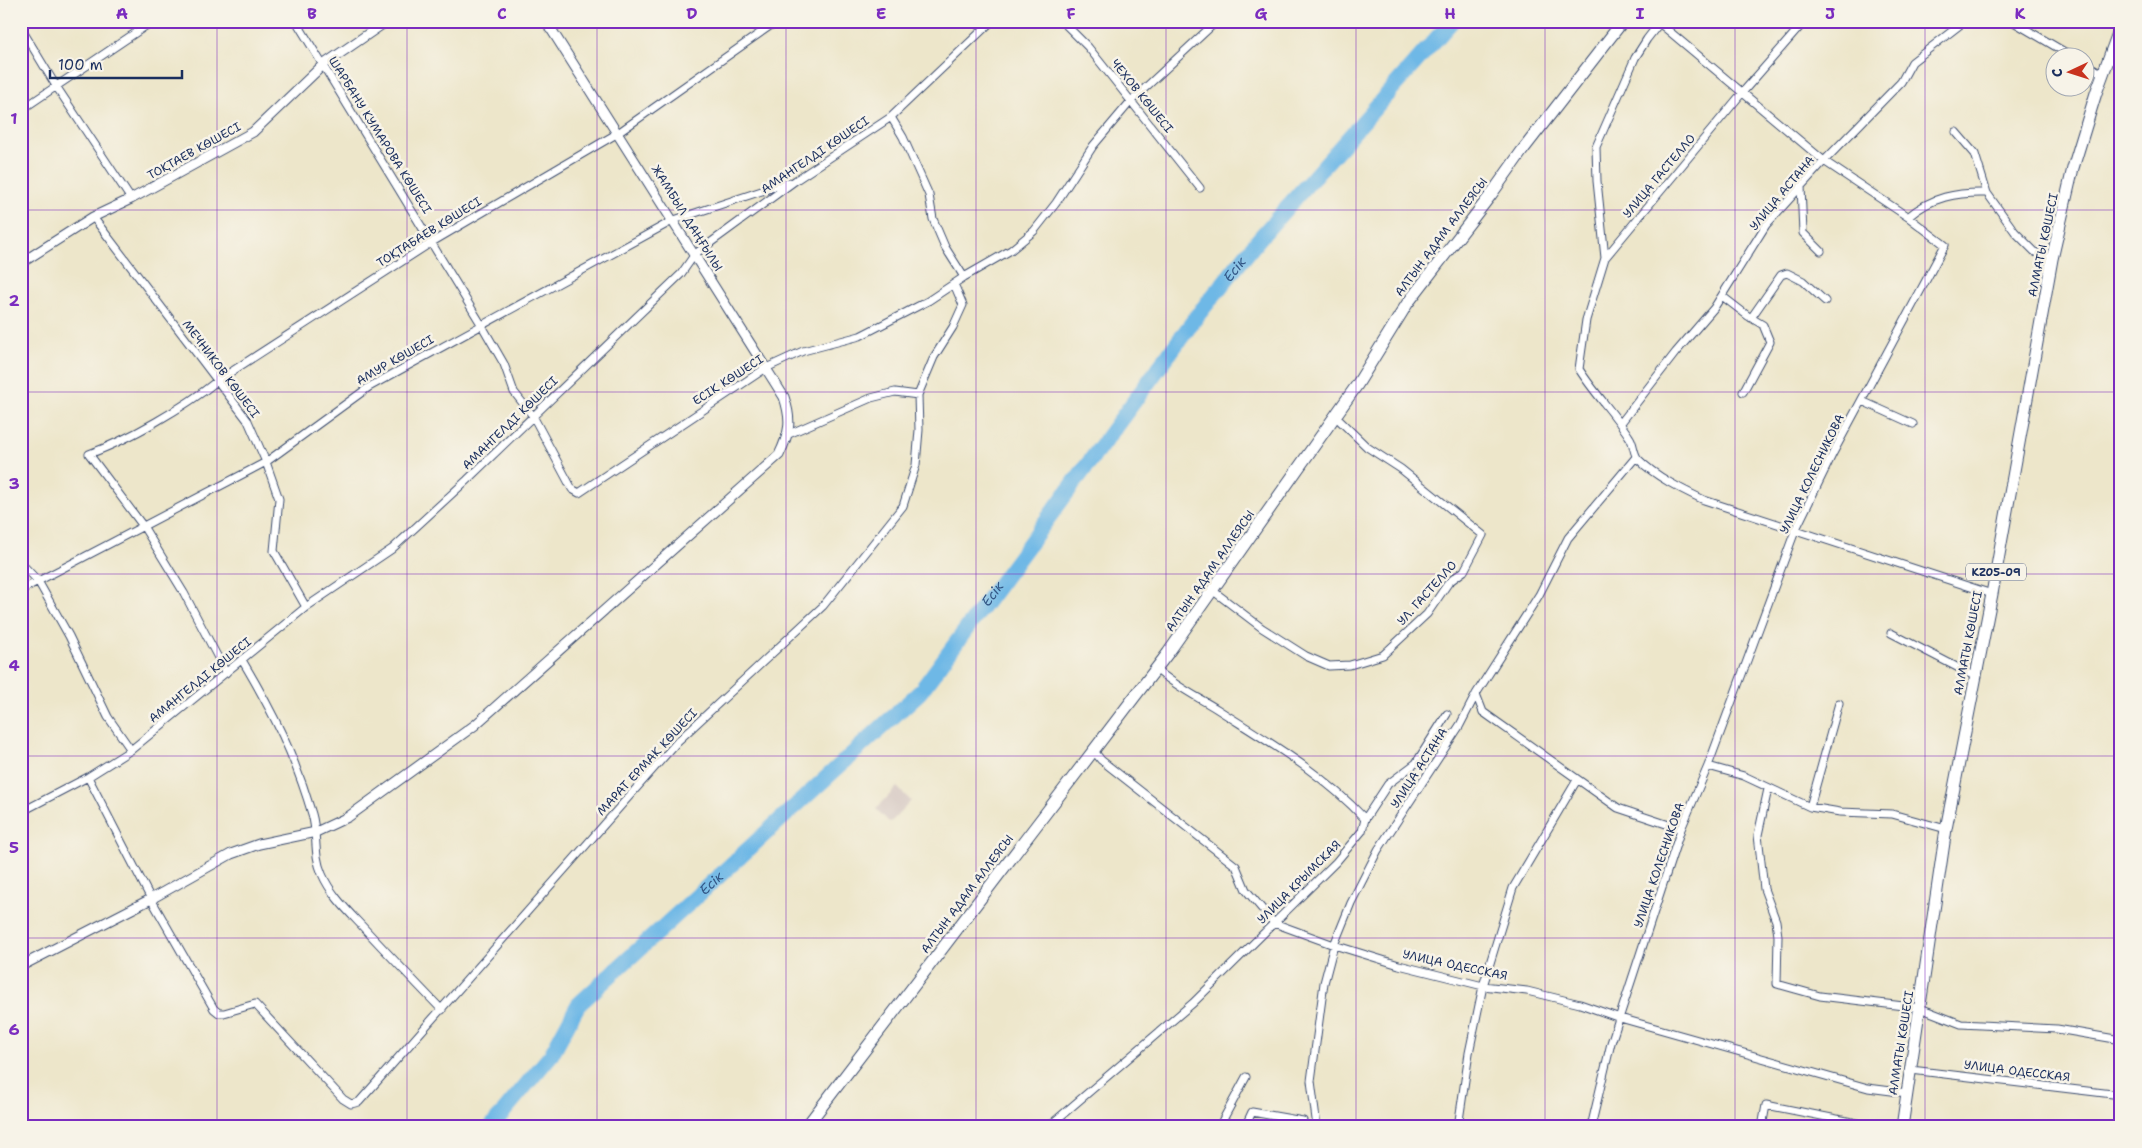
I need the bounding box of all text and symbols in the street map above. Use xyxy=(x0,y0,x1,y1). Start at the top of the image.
text: A xyxy=(116,3,128,24)
text: B xyxy=(307,3,317,24)
text: C xyxy=(497,3,507,24)
text: D xyxy=(686,3,698,24)
text: E xyxy=(876,3,886,24)
text: F xyxy=(1066,3,1076,24)
text: G xyxy=(1255,3,1268,24)
text: H xyxy=(1444,3,1456,24)
text: I xyxy=(1636,3,1645,24)
text: J xyxy=(1825,3,1835,24)
text: K xyxy=(2015,3,2026,24)
scale bar xyxy=(50,48,182,80)
north arrow xyxy=(2044,48,2094,98)
street label: ШАРБАНУ КУМАРОВА КӨШЕСІ xyxy=(325,53,435,217)
text: 100 m xyxy=(58,55,103,75)
street label: ЧЕХОВ КӨШЕСІ xyxy=(1107,56,1177,137)
text: С xyxy=(2048,68,2066,78)
text: 1 xyxy=(10,108,18,129)
street label: АМАНГЕЛДІ КӨШЕСІ xyxy=(758,113,873,197)
street label: ТОҚТАЕВ КӨШЕСІ xyxy=(144,118,244,183)
street label: УЛИЦА ГАСТЕЛЛО xyxy=(1619,131,1699,221)
street label: УЛИЦА АСТАНА xyxy=(1746,152,1818,234)
street label: ЖАМБЫЛ ДАҢҒЫЛЫ xyxy=(648,162,726,274)
street label: АЛТЫН АДАМ АЛЛЕЯСЫ xyxy=(1391,174,1491,300)
street label: АЛМАТЫ КӨШЕСІ xyxy=(2024,191,2062,298)
street label: ТОҚТАБАЕВ КӨШЕСІ xyxy=(374,193,485,271)
water label: Есік xyxy=(1219,253,1250,285)
text: 2 xyxy=(8,290,20,311)
street label: МЕЧНИКОВ КӨШЕСІ xyxy=(179,317,263,422)
street label: АМУР КӨШЕСІ xyxy=(353,331,437,389)
street label: ЕСІК КӨШЕСІ xyxy=(690,351,767,409)
street label: АМАНГЕЛДІ КӨШЕСІ xyxy=(459,373,562,473)
street label: УЛИЦА КОЛЕСНИКОВА xyxy=(1776,411,1848,537)
text: 3 xyxy=(8,473,20,494)
street label: АЛТЫН АДАМ АЛЛЕЯСЫ xyxy=(1162,507,1258,635)
street label: УЛ. ГАСТЕЛЛО xyxy=(1394,557,1460,629)
road number: KZ05-09 xyxy=(1966,564,2026,580)
water label: Есік xyxy=(977,577,1008,610)
street label: АЛМАТЫ КӨШЕСІ xyxy=(1950,589,1986,696)
street label: АМАНГЕЛДІ КӨШЕСІ xyxy=(145,633,255,726)
text: 4 xyxy=(8,655,20,676)
street label: МАРАТ ЕРМАК КӨШЕСІ xyxy=(593,705,701,819)
street label: УЛИЦА АСТАНА xyxy=(1387,724,1451,811)
street label: УЛИЦА КОЛЕСНИКОВА xyxy=(1630,800,1688,930)
street label: АЛТЫН АДАМ АЛЛЕЯСЫ xyxy=(917,831,1017,957)
text: 5 xyxy=(9,837,19,858)
street label: УЛИЦА КРЫМСКАЯ xyxy=(1254,837,1344,927)
water label: Есік xyxy=(695,867,727,899)
street label: УЛИЦА ОДЕССКАЯ xyxy=(1401,946,1509,984)
street label: АЛМАТЫ КӨШЕСІ xyxy=(1885,989,1917,1096)
text: 6 xyxy=(8,1019,20,1040)
street label: УЛИЦА ОДЕССКАЯ xyxy=(1963,1057,2071,1085)

